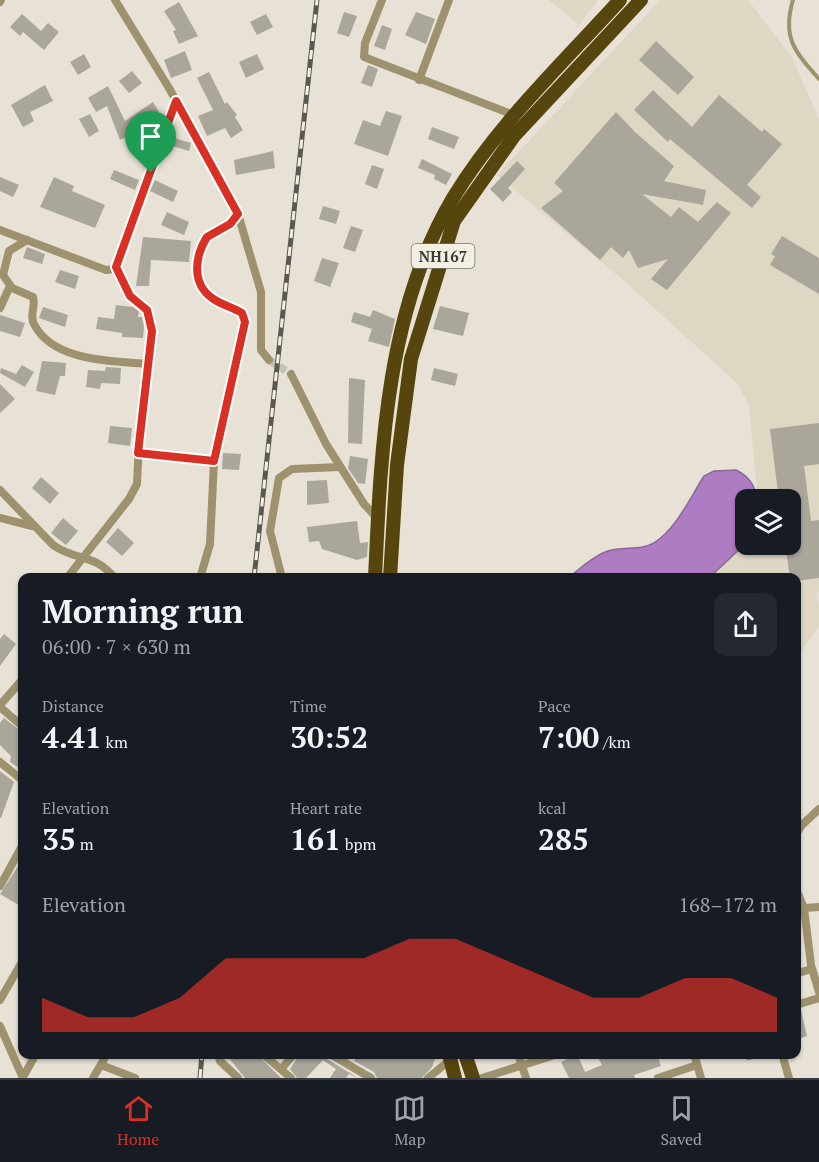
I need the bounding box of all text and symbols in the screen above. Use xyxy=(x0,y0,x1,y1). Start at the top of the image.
pin xyxy=(125,111,176,173)
icon: arrive xyxy=(134,120,167,153)
road number: NH167 xyxy=(412,244,474,268)
map controls xyxy=(735,489,801,555)
button: layers xyxy=(735,489,801,555)
text: Morning run xyxy=(42,589,244,632)
button: share xyxy=(714,593,777,656)
text: 06:00 · 7 × 630 m xyxy=(42,633,191,660)
text: Distance xyxy=(42,695,104,717)
text: Time xyxy=(290,695,327,717)
text: Pace xyxy=(538,695,571,717)
text: 4.41 xyxy=(42,717,102,757)
text: 30:52 xyxy=(290,717,368,757)
text: 7:00 xyxy=(538,717,599,757)
text: km xyxy=(102,731,128,753)
text: /km xyxy=(599,731,631,753)
text: Elevation xyxy=(42,797,109,819)
text: Heart rate xyxy=(290,797,362,819)
text: kcal xyxy=(538,797,566,819)
text: 35 xyxy=(42,819,76,859)
text: 161 xyxy=(290,819,341,859)
text: 285 xyxy=(538,819,589,859)
text: m xyxy=(76,833,94,855)
text: bpm xyxy=(341,833,376,855)
text: Elevation xyxy=(42,891,126,918)
text: 168–172 m xyxy=(678,891,777,918)
tab: Home xyxy=(117,1092,159,1150)
tab: Map xyxy=(393,1092,426,1150)
tab: Saved xyxy=(661,1092,702,1150)

